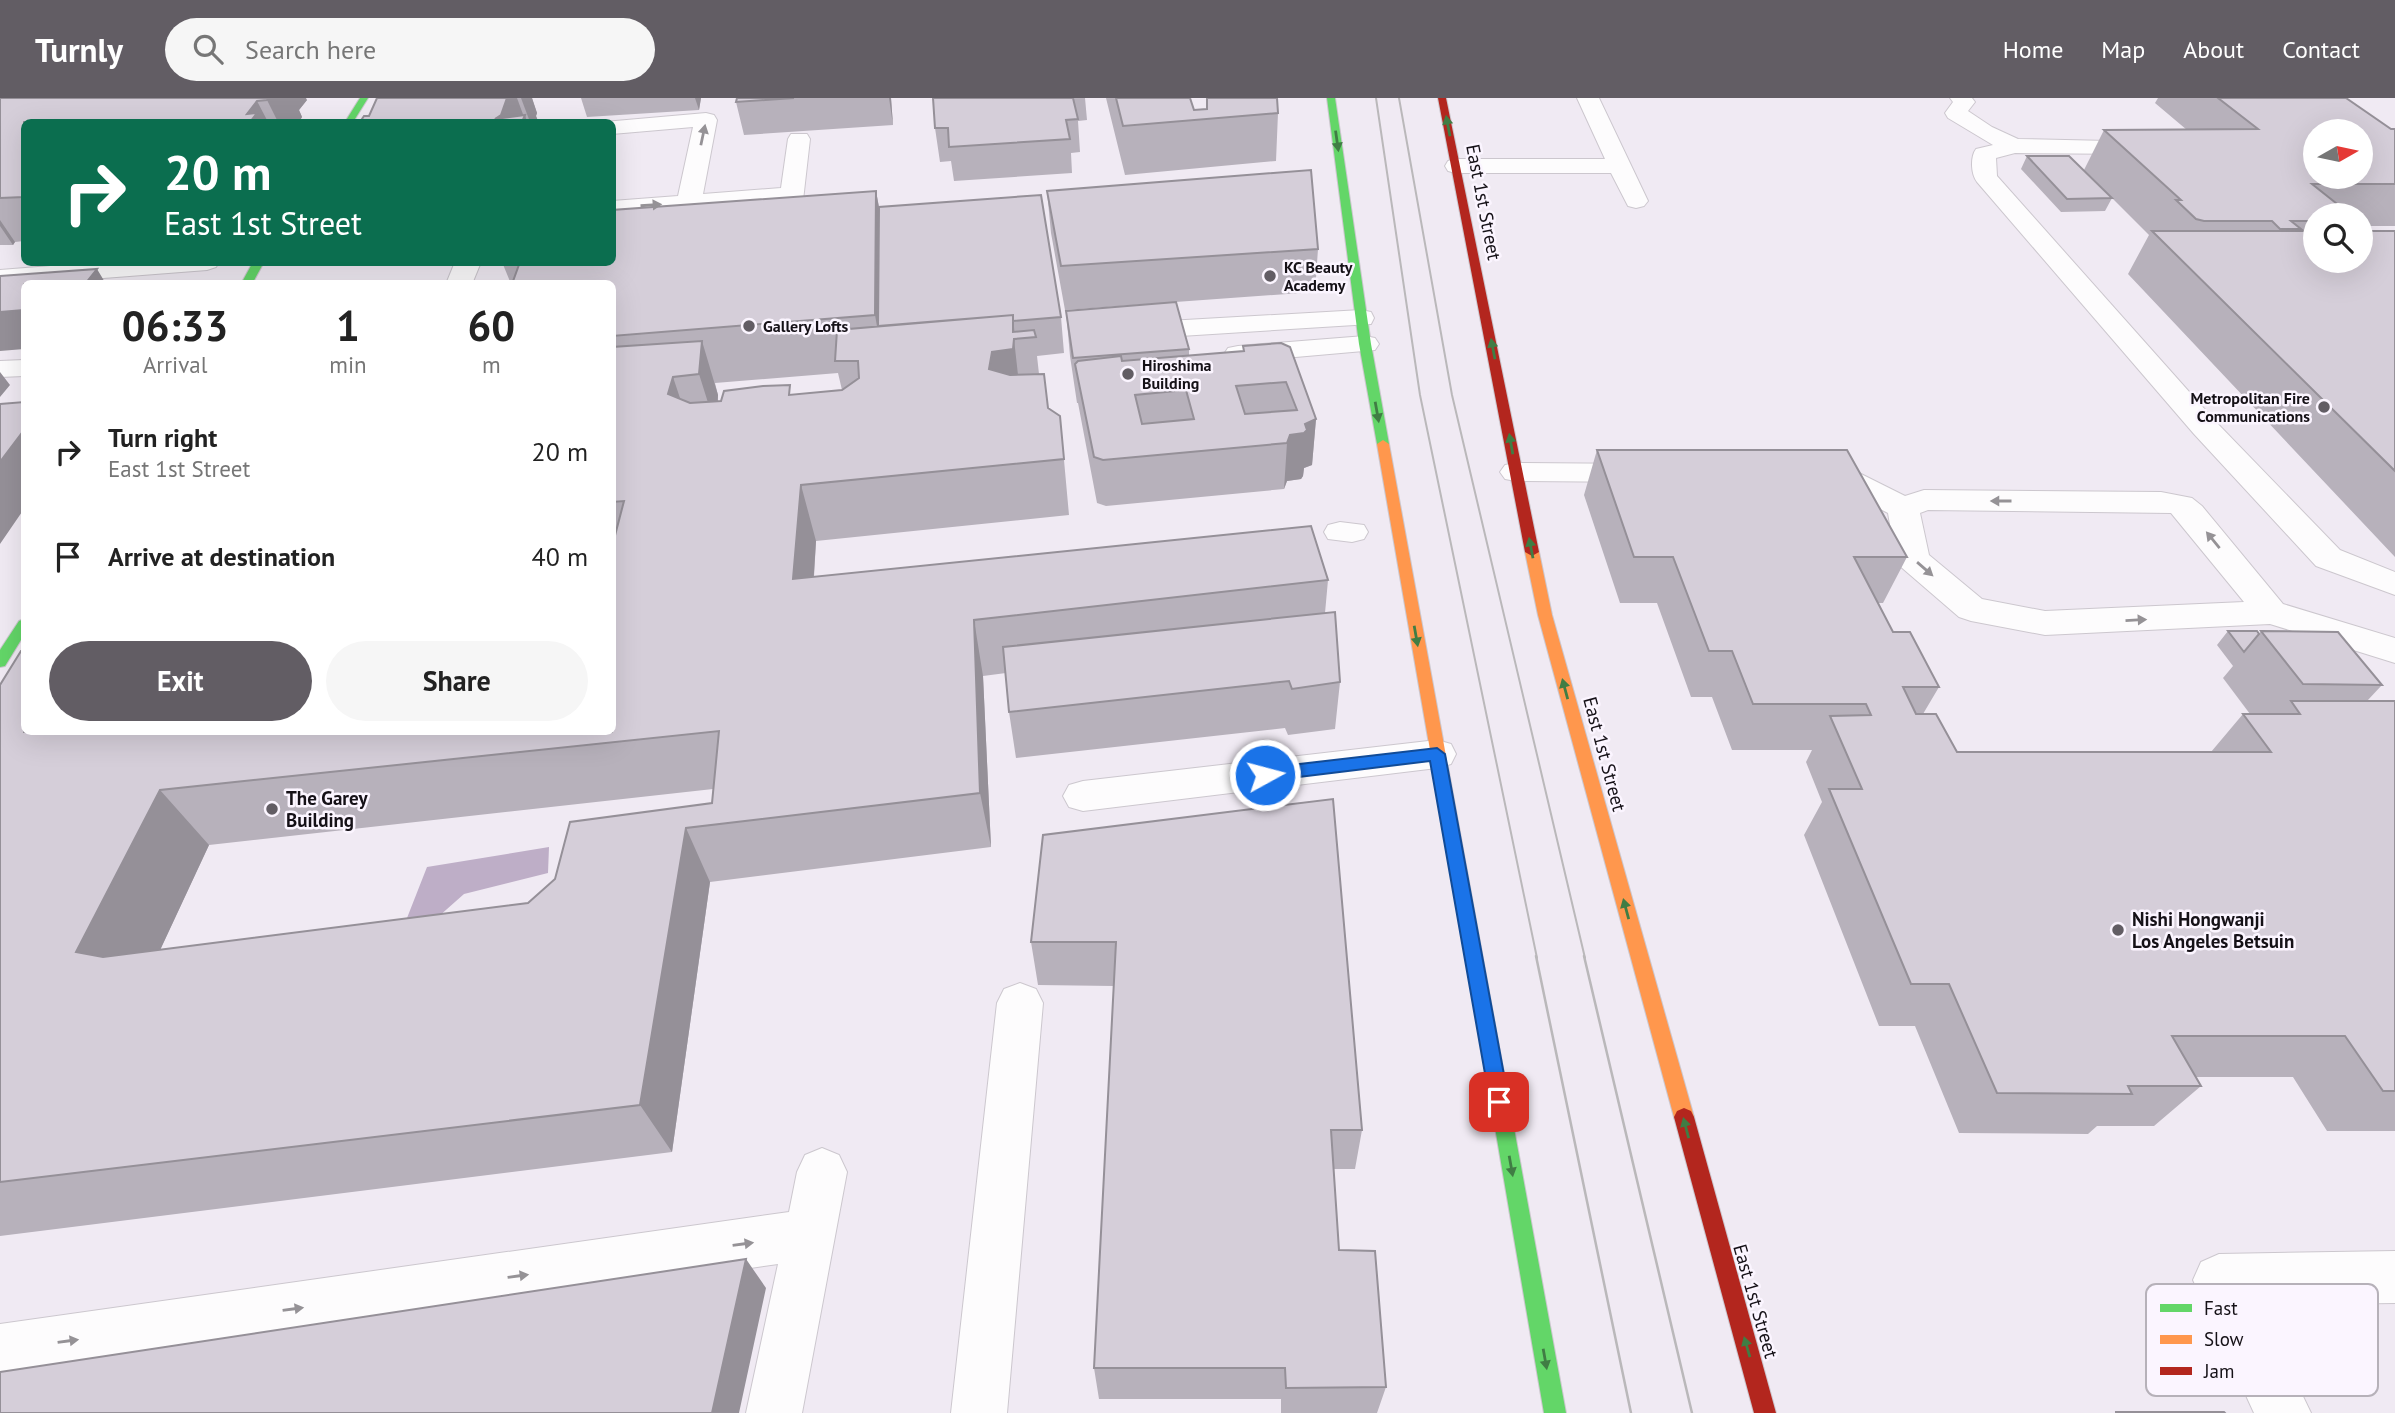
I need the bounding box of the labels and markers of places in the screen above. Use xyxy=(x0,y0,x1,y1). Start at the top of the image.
place label: KC Beauty Academy xyxy=(1284,257,1353,295)
marker: KC Beauty Academy xyxy=(1262,268,1278,284)
place label: Gallery Lofts xyxy=(763,316,849,336)
marker: Gallery Lofts xyxy=(741,318,757,334)
place label: Hiroshima Building xyxy=(1142,355,1212,393)
marker: Hiroshima Building xyxy=(1120,366,1136,382)
place label: Metropolitan Fire Communications xyxy=(2191,388,2310,426)
marker: Metropolitan Fire Communications xyxy=(2316,399,2332,415)
place label: The Garey Building xyxy=(286,786,368,832)
marker: The Garey Building xyxy=(264,801,280,817)
place label: Nishi Hongwanji Los Angeles Betsuin xyxy=(2132,907,2294,953)
marker: Nishi Hongwanji Los Angeles Betsuin xyxy=(2110,922,2126,938)
pin xyxy=(1469,1072,1529,1132)

